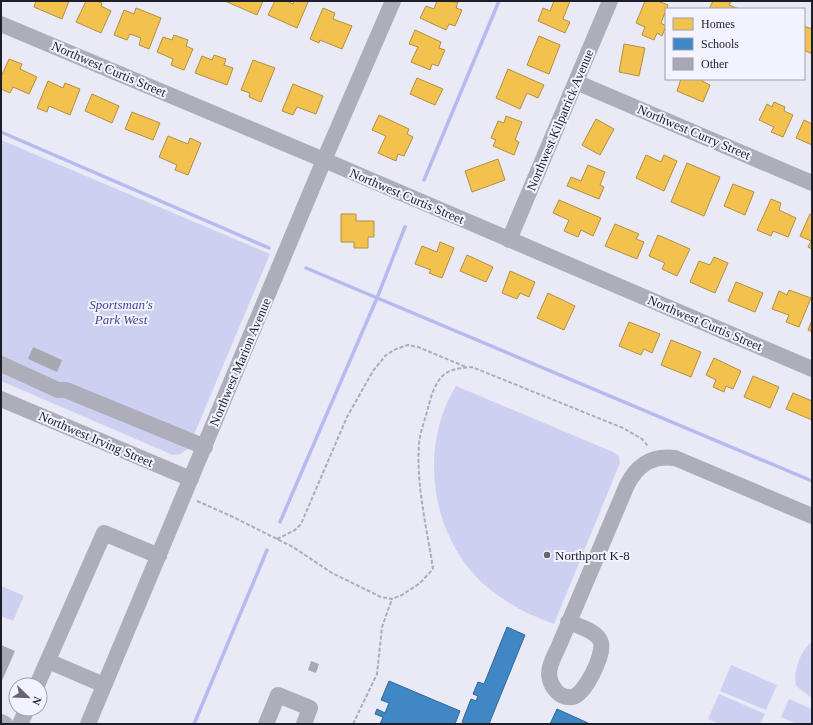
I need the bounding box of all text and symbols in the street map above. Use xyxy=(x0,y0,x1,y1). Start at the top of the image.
legend xyxy=(665,8,805,80)
text: Homes xyxy=(701,17,735,31)
text: Schools xyxy=(701,37,739,51)
street label: Northwest Curtis Street xyxy=(50,38,169,100)
street label: Northwest Kilpatrick Avenue xyxy=(523,47,597,193)
text: Other xyxy=(701,57,728,71)
street label: Northwest Curry Street xyxy=(635,101,753,163)
street label: Northwest Curtis Street xyxy=(348,165,467,227)
street label: Northwest Curtis Street xyxy=(646,292,765,354)
street label: Northwest Marion Avenue xyxy=(206,295,274,428)
park label: Sportsman's Park West xyxy=(89,297,153,327)
street label: Northwest Irving Street xyxy=(37,408,156,470)
place label: Northport K-8 xyxy=(555,548,630,563)
marker: Northport K-8 xyxy=(542,550,552,560)
north arrow xyxy=(8,677,48,717)
text: N xyxy=(30,695,44,707)

